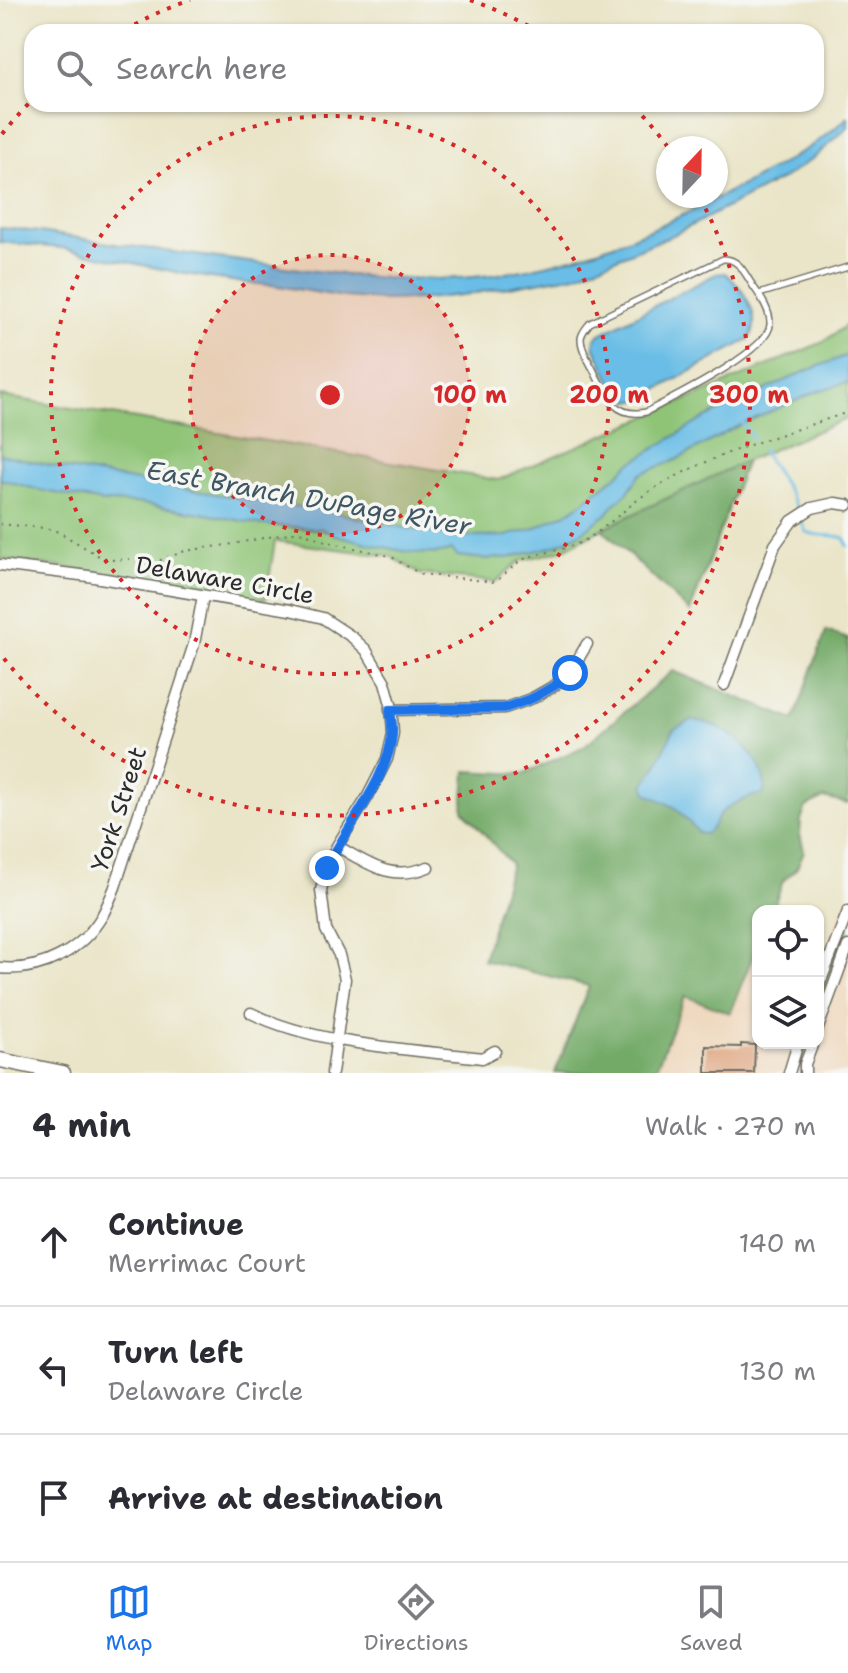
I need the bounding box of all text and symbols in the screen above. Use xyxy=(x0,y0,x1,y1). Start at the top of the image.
search box xyxy=(24,24,824,112)
icon: search xyxy=(52,46,96,90)
text: Search here xyxy=(116,48,287,89)
north arrow xyxy=(656,136,728,208)
text: 100 m xyxy=(433,379,507,411)
text: 200 m xyxy=(569,379,649,411)
text: 300 m xyxy=(709,379,789,411)
centre of rings xyxy=(316,381,344,409)
water label: East Branch DuPage River xyxy=(144,452,475,543)
street label: Delaware Circle xyxy=(133,549,317,611)
route start xyxy=(552,655,588,691)
street label: York Street xyxy=(84,743,154,875)
route end xyxy=(309,850,345,886)
map controls xyxy=(752,905,824,1049)
button: locate xyxy=(752,905,824,977)
button: layers xyxy=(752,977,824,1049)
text: 4 min xyxy=(32,1102,131,1148)
text: Walk · 270 m xyxy=(645,1108,816,1143)
text: Continue xyxy=(108,1204,244,1245)
icon: ahead xyxy=(32,1220,76,1264)
text: 140 m xyxy=(739,1225,816,1260)
text: Merrimac Court xyxy=(108,1245,306,1280)
text: Turn left xyxy=(108,1332,243,1373)
icon: left xyxy=(32,1348,76,1392)
text: 130 m xyxy=(739,1353,816,1388)
text: Delaware Circle xyxy=(108,1373,303,1408)
icon: arrive xyxy=(32,1476,76,1520)
text: Arrive at destination xyxy=(108,1478,443,1519)
tab: Map xyxy=(106,1580,153,1657)
tab: Directions xyxy=(364,1580,469,1657)
tab: Saved xyxy=(680,1580,742,1657)

